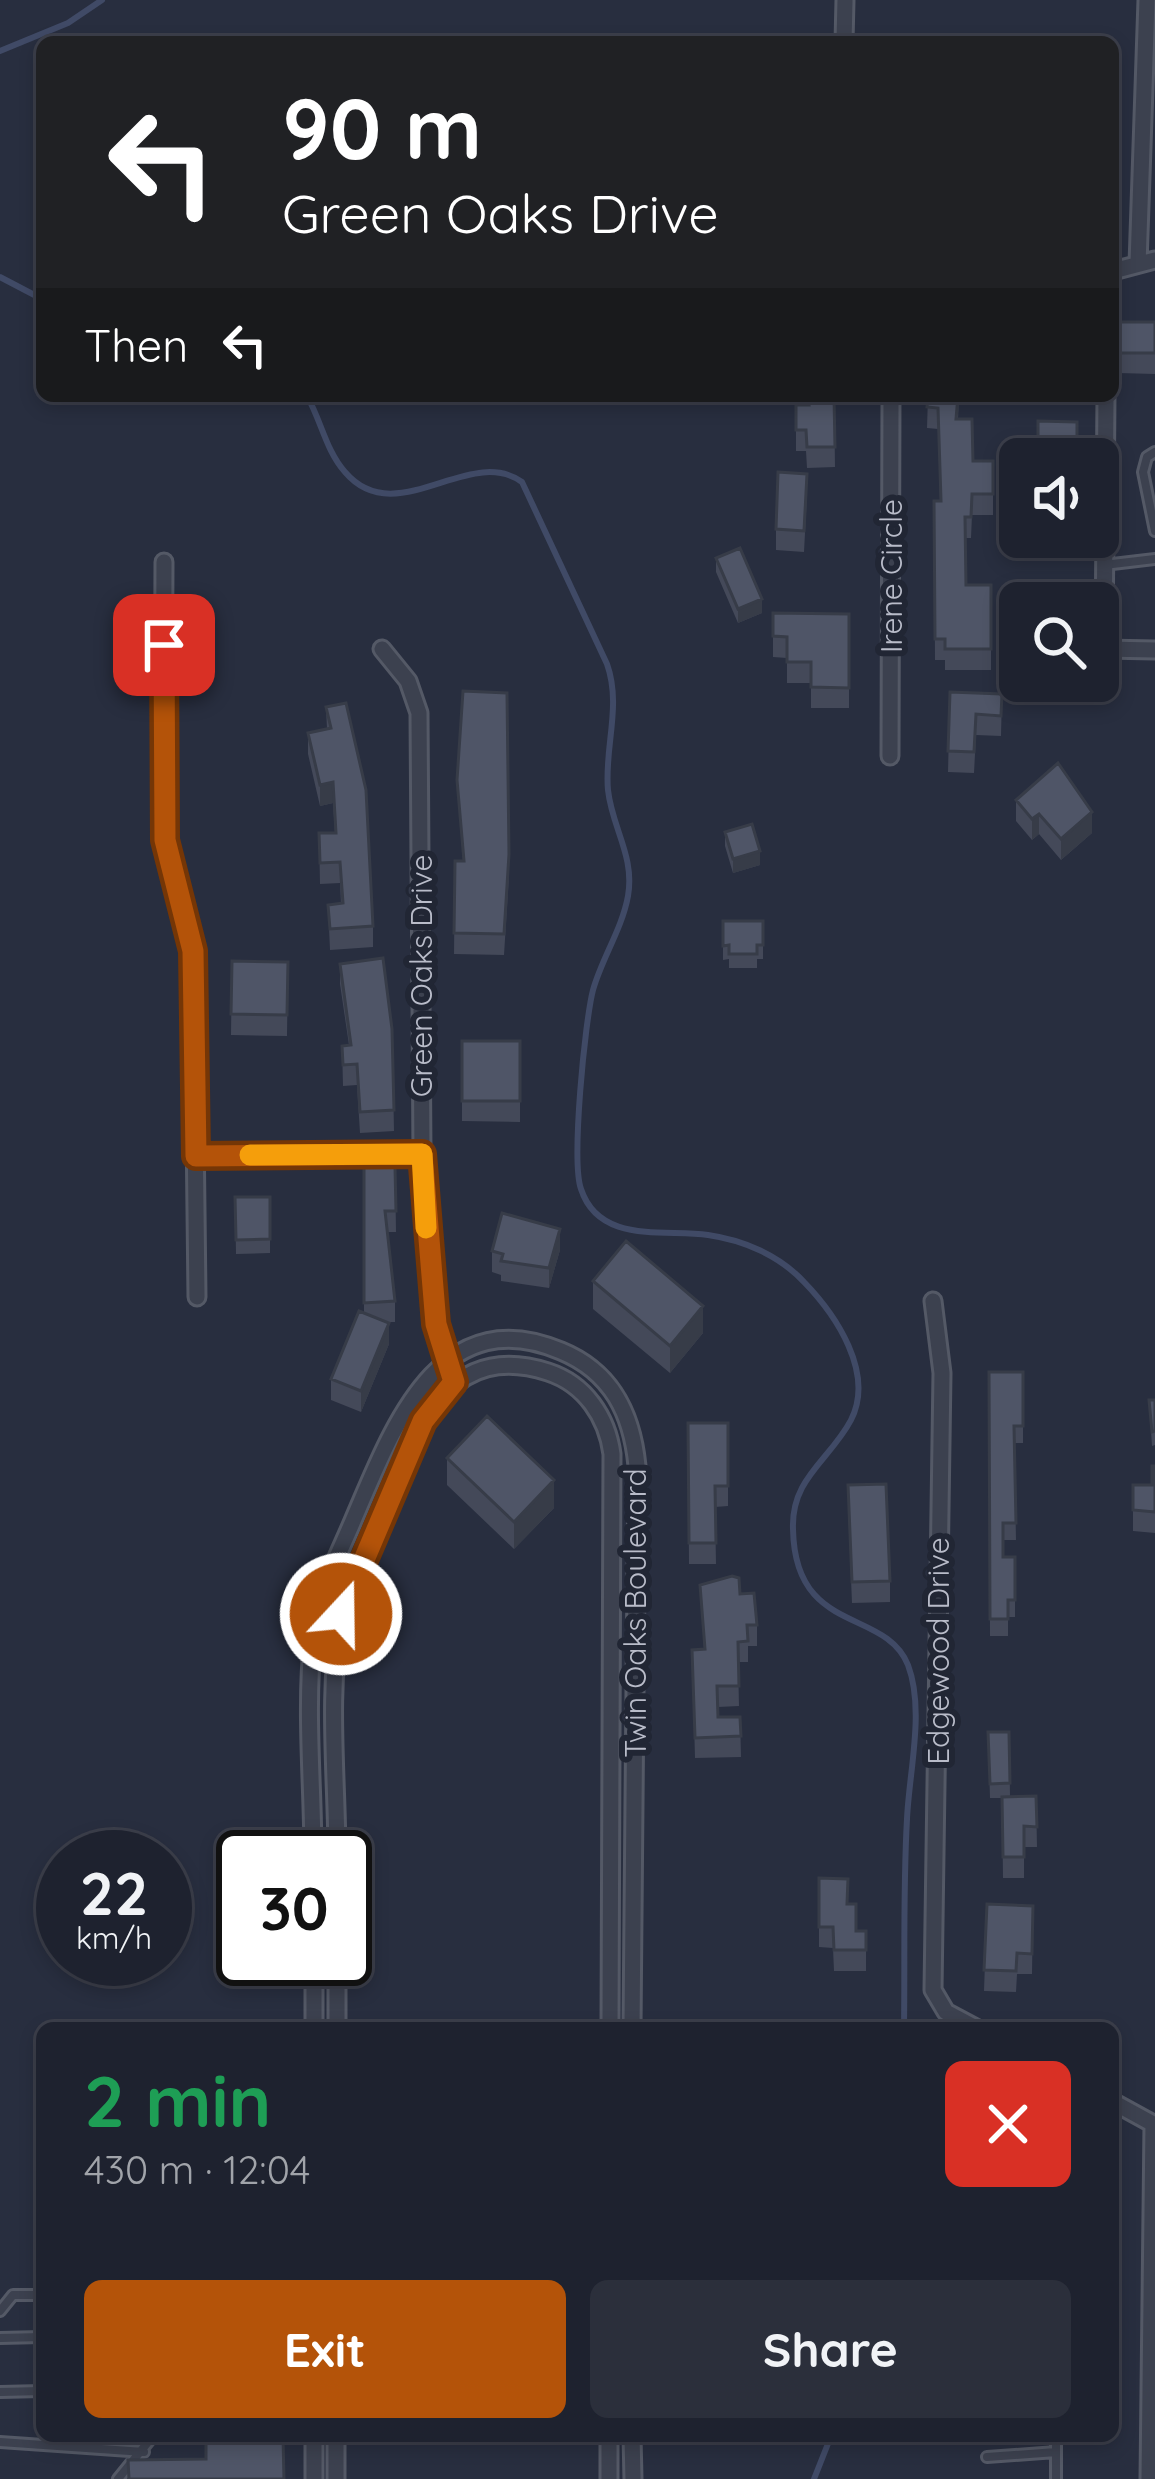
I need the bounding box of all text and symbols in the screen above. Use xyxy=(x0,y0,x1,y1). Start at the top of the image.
text: 90 m xyxy=(282,75,482,180)
icon: left xyxy=(84,84,240,240)
text: Green Oaks Drive xyxy=(282,179,719,247)
icon: left xyxy=(212,312,278,378)
text: Then xyxy=(84,317,188,373)
map controls xyxy=(999,438,1119,702)
button: sound xyxy=(999,438,1119,558)
street label: Irene Circle xyxy=(872,499,910,653)
button: search xyxy=(999,582,1119,702)
pin xyxy=(113,594,215,696)
icon: arrive xyxy=(131,612,197,678)
street label: Green Oaks Drive xyxy=(402,855,440,1097)
street label: Twin Oaks Boulevard xyxy=(616,1468,654,1758)
street label: Edgewood Drive xyxy=(919,1537,957,1765)
position arrow xyxy=(278,1551,404,1677)
speed limit sign: 30 xyxy=(216,1830,372,1986)
text: 22 xyxy=(80,1855,148,1930)
text: km/h xyxy=(76,1919,152,1957)
text: 2 min xyxy=(84,2055,271,2145)
button: close xyxy=(945,2061,1071,2187)
text: 430 m · 12:04 xyxy=(84,2145,310,2194)
button: Exit xyxy=(84,2280,566,2418)
button: Share xyxy=(590,2280,1071,2418)

